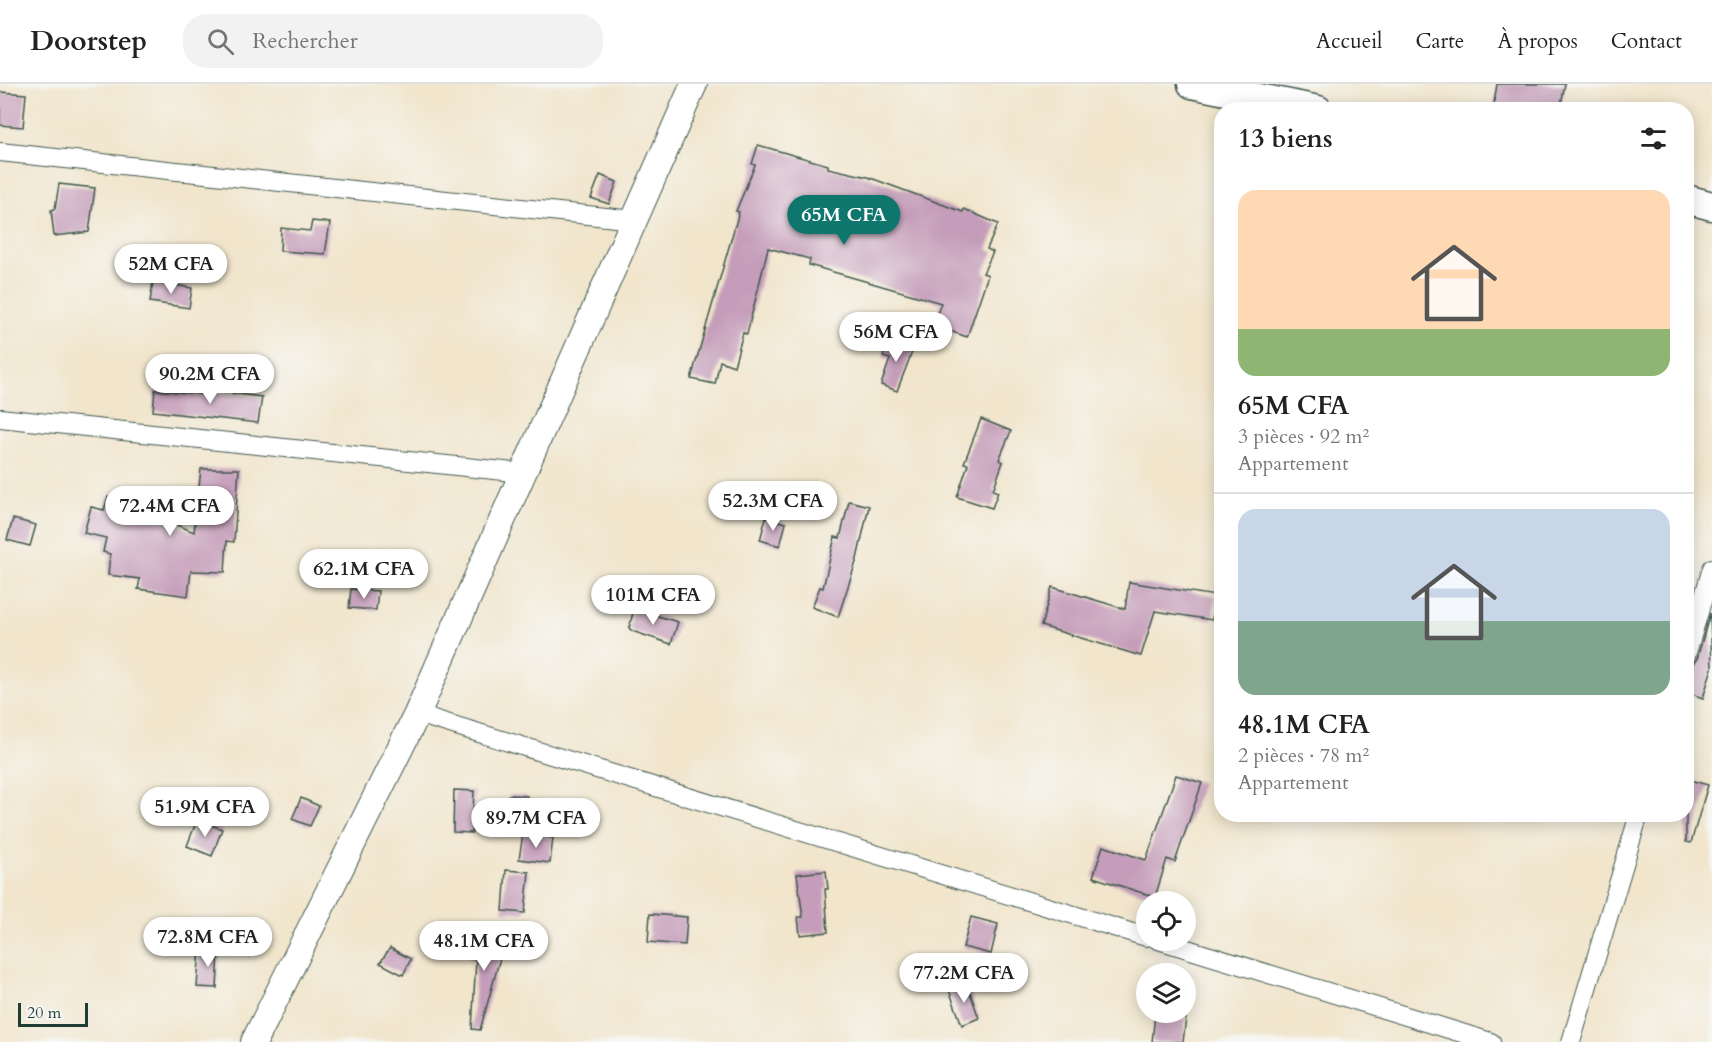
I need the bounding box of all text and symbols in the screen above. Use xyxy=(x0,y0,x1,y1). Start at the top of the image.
search box xyxy=(183,14,603,68)
text: Doorstep xyxy=(30,22,147,60)
icon: search xyxy=(204,25,237,58)
text: Rechercher xyxy=(252,26,358,56)
text: Accueil xyxy=(1316,27,1382,56)
text: Carte xyxy=(1415,27,1464,56)
text: À propos xyxy=(1497,27,1578,56)
text: Contact xyxy=(1611,27,1682,56)
text: 13 biens xyxy=(1238,121,1333,156)
icon: filters xyxy=(1637,122,1670,155)
pin: 65M CFA xyxy=(789,195,899,246)
text: 65M CFA xyxy=(801,201,887,228)
icon: home xyxy=(1400,229,1508,337)
pin: 52M CFA xyxy=(116,244,226,295)
text: 52M CFA xyxy=(128,250,214,277)
pin: 56M CFA xyxy=(841,312,951,363)
text: 56M CFA xyxy=(853,318,939,345)
pin: 90.2M CFA xyxy=(141,354,279,405)
text: 90.2M CFA xyxy=(159,360,261,387)
text: 65M CFA xyxy=(1238,388,1349,423)
text: 3 pièces · 92 m² xyxy=(1238,423,1369,450)
text: Appartement xyxy=(1238,450,1349,477)
pin: 52.3M CFA xyxy=(704,481,842,532)
pin: 72.4M CFA xyxy=(101,486,239,537)
text: 52.3M CFA xyxy=(722,487,824,514)
text: 72.4M CFA xyxy=(119,492,221,519)
icon: home xyxy=(1400,548,1508,656)
pin: 62.1M CFA xyxy=(295,549,433,600)
text: 62.1M CFA xyxy=(313,555,415,582)
pin: 101M CFA xyxy=(591,575,715,626)
text: 101M CFA xyxy=(605,581,701,608)
text: 48.1M CFA xyxy=(1238,707,1370,742)
text: 2 pièces · 78 m² xyxy=(1238,742,1369,769)
text: Appartement xyxy=(1238,769,1349,796)
pin: 51.9M CFA xyxy=(136,787,274,838)
text: 51.9M CFA xyxy=(154,793,256,820)
pin: 89.7M CFA xyxy=(467,798,605,849)
text: 89.7M CFA xyxy=(485,804,587,831)
map controls xyxy=(1136,891,1196,1023)
button: locate xyxy=(1136,891,1196,951)
pin: 72.8M CFA xyxy=(139,917,277,968)
pin: 48.1M CFA xyxy=(415,921,553,972)
text: 72.8M CFA xyxy=(157,923,259,950)
text: 48.1M CFA xyxy=(433,927,535,954)
pin: 77.2M CFA xyxy=(895,953,1033,1004)
text: 77.2M CFA xyxy=(913,959,1015,986)
button: layers xyxy=(1136,963,1196,1023)
scale bar xyxy=(18,1000,88,1028)
text: 20 m xyxy=(27,1002,61,1024)

